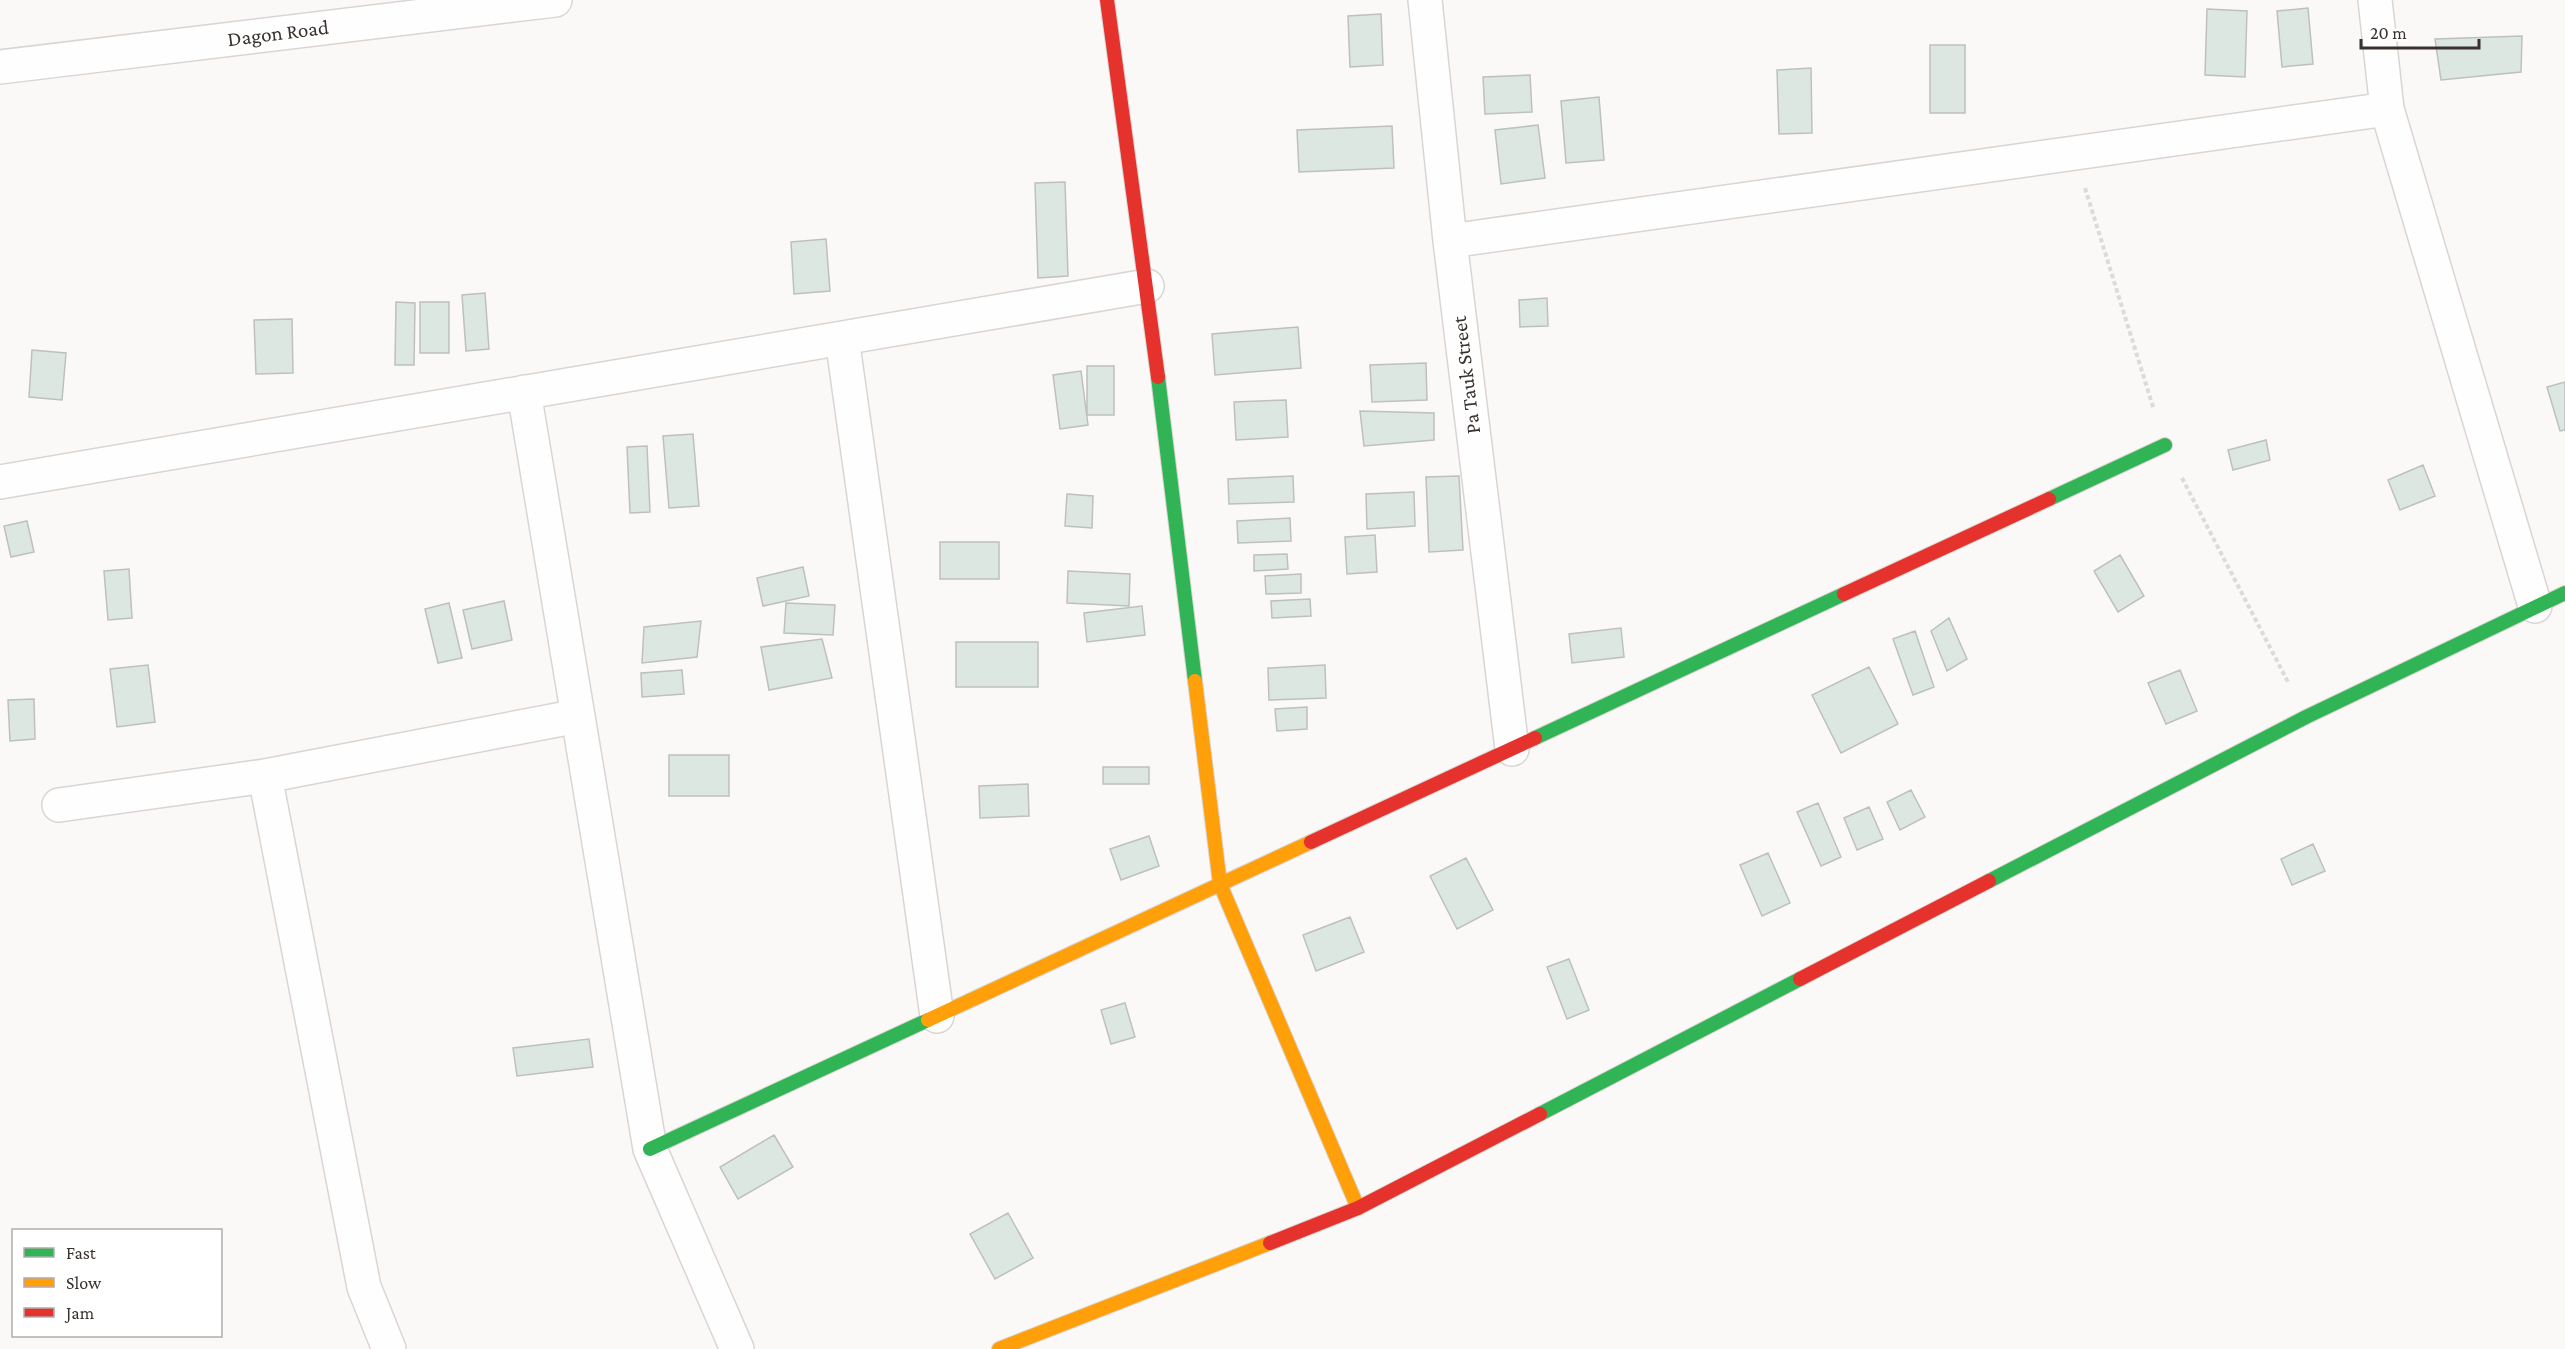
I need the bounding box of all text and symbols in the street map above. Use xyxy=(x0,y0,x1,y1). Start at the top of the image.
scale bar xyxy=(2361,12,2480,50)
street label: Dagon Road xyxy=(226,15,330,51)
text: 20 m xyxy=(2370,23,2407,43)
street label: Pa Tauk Street xyxy=(1447,314,1485,435)
legend xyxy=(12,1229,222,1337)
text: Fast xyxy=(66,1243,97,1263)
text: Slow xyxy=(66,1273,102,1293)
text: Jam xyxy=(64,1303,95,1323)

